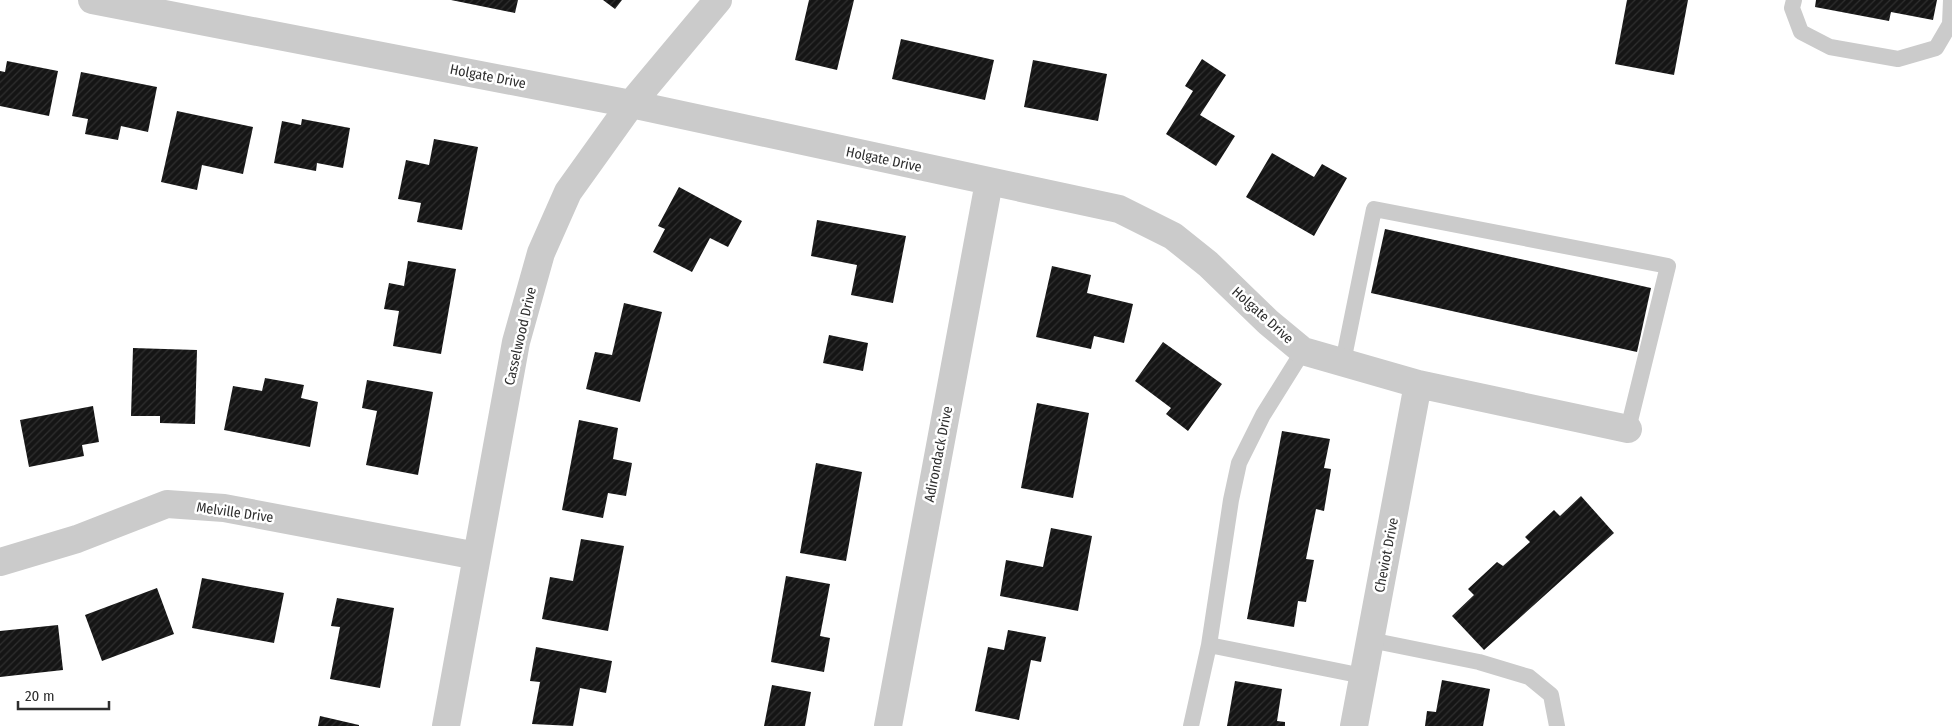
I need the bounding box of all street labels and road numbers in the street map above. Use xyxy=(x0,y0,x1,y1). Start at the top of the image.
street label: Holgate Drive xyxy=(449,61,527,92)
street label: Holgate Drive xyxy=(845,143,923,176)
street label: Holgate Drive xyxy=(1228,283,1297,347)
street label: Casselwood Drive xyxy=(501,285,540,387)
street label: Adirondack Drive xyxy=(921,405,956,504)
street label: Melville Drive xyxy=(195,499,274,526)
street label: Cheviot Drive xyxy=(1371,516,1402,594)

